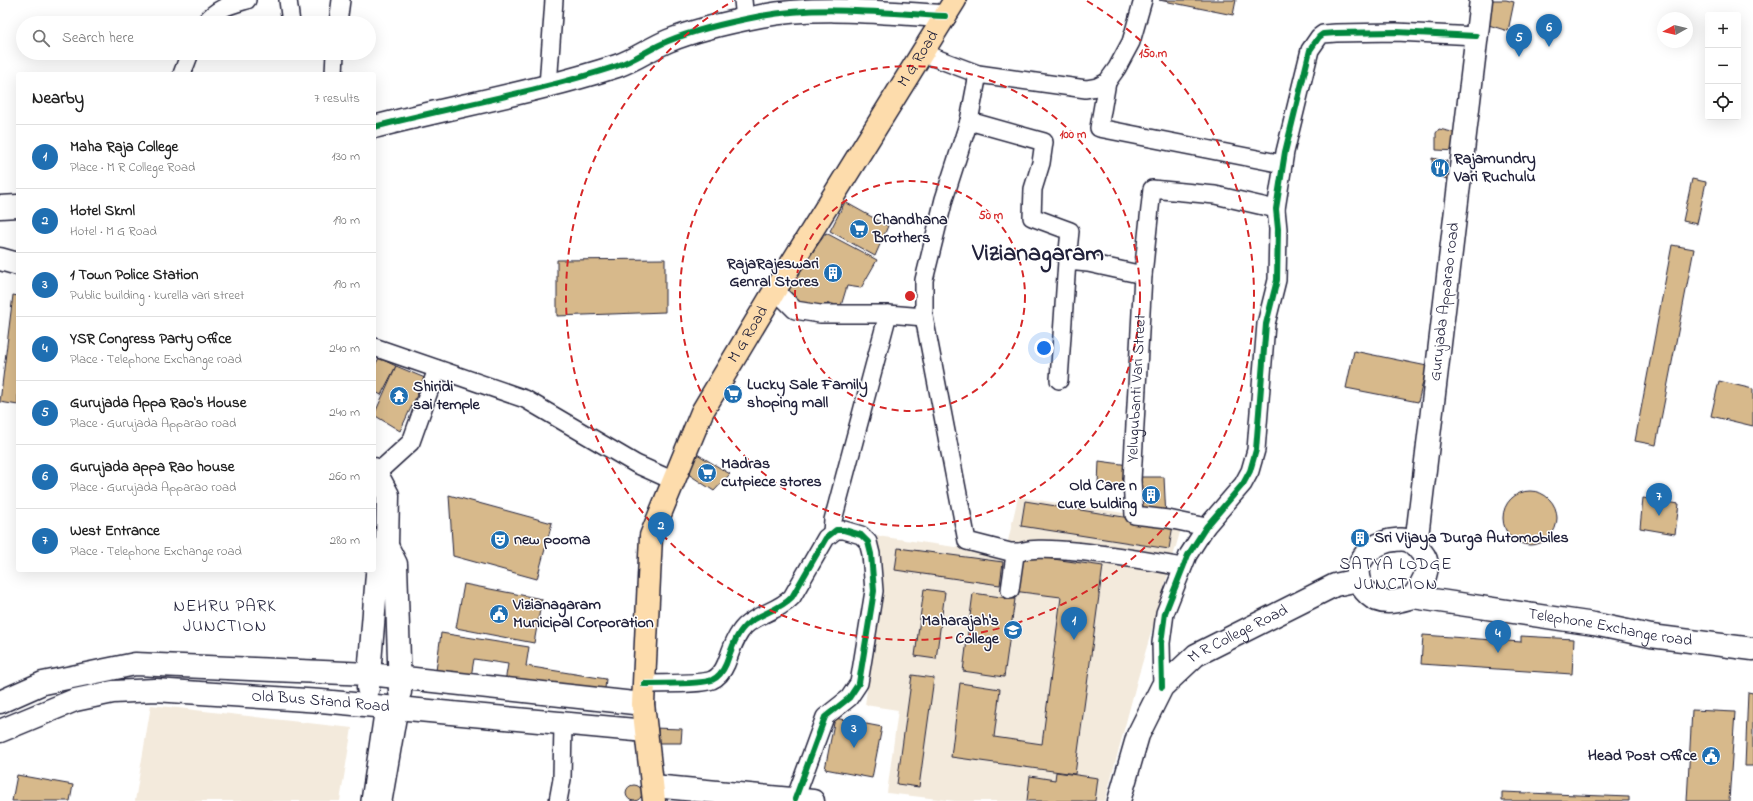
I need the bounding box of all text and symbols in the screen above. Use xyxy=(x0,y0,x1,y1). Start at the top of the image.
north arrow xyxy=(1657,12,1693,48)
map controls xyxy=(1705,12,1741,120)
button: + xyxy=(1705,12,1741,48)
pin: 6 xyxy=(1536,14,1562,47)
search box xyxy=(16,16,376,60)
pin: 5 xyxy=(1506,24,1532,57)
street label: M G Road xyxy=(892,26,945,92)
icon: search xyxy=(30,27,52,49)
text: Search here xyxy=(62,27,134,49)
text: 150 m xyxy=(1139,45,1168,63)
button: − xyxy=(1705,48,1741,84)
button: locate xyxy=(1705,84,1741,120)
text: Nearby xyxy=(32,86,84,111)
text: 7 results xyxy=(314,89,360,108)
text: 100 m xyxy=(1060,126,1087,144)
text: Maha Raja College xyxy=(70,136,178,158)
text: 1 xyxy=(43,147,47,166)
text: 130 m xyxy=(332,147,360,166)
place label: Rajamundry Vari Ruchulu xyxy=(1453,147,1536,189)
restaurant icon: Rajamundry Vari Ruchulu xyxy=(1429,157,1451,179)
text: Place · M R College Road xyxy=(70,158,195,177)
text: Hotel Skml xyxy=(70,200,135,222)
text: 50 m xyxy=(979,207,1004,225)
place label: Chandhana Brothers xyxy=(872,208,948,250)
text: 2 xyxy=(42,211,48,230)
text: 190 m xyxy=(333,211,360,230)
supermarket icon: Chandhana Brothers xyxy=(848,218,870,240)
street label: Gurujada Apparao road xyxy=(1424,221,1466,382)
text: Hotel · M G Road xyxy=(70,222,157,241)
district label: Vizianagaram xyxy=(971,237,1104,273)
place label: RajaRajeswari Genral Stores xyxy=(726,252,819,294)
building icon: RajaRajeswari Genral Stores xyxy=(822,262,844,284)
text: 1 Town Police Station xyxy=(70,264,199,286)
text: 3 xyxy=(42,275,48,294)
text: 190 m xyxy=(333,275,360,294)
text: Public building · kurella vari street xyxy=(70,286,244,305)
centre of rings xyxy=(903,289,917,303)
street label: M G Road xyxy=(722,302,775,368)
street label: Yelugubanti Vari Street xyxy=(1121,313,1153,463)
text: YSR Congress Party Office xyxy=(70,328,232,350)
your location xyxy=(1034,338,1054,358)
text: 4 xyxy=(42,339,48,358)
text: 240 m xyxy=(329,339,360,358)
text: Place · Telephone Exchange road xyxy=(70,350,242,369)
place label: Lucky Sale Family shoping mall xyxy=(747,373,868,416)
place label: Shiridi sai temple xyxy=(413,375,481,417)
supermarket icon: Lucky Sale Family shoping mall xyxy=(722,383,744,405)
temple icon: Shiridi sai temple xyxy=(388,385,410,407)
text: Gurujada Appa Rao's House xyxy=(70,392,246,414)
text: 5 xyxy=(41,403,49,422)
text: 240 m xyxy=(329,403,360,422)
text: Place · Gurujada Apparao road xyxy=(70,414,236,433)
place label: Madras cutpiece stores xyxy=(721,452,822,494)
text: Gurujada appa Rao house xyxy=(70,456,235,478)
supermarket icon: Madras cutpiece stores xyxy=(696,462,718,484)
text: 6 xyxy=(42,467,48,486)
text: 260 m xyxy=(329,467,360,486)
place label: Old Care n cure bulding xyxy=(1057,474,1137,517)
text: Place · Gurujada Apparao road xyxy=(70,478,236,497)
pin: 7 xyxy=(1646,483,1672,516)
building icon: Old Care n cure bulding xyxy=(1140,484,1162,506)
pin: 2 xyxy=(648,512,674,545)
text: West Entrance xyxy=(70,520,160,542)
place label: Sri Vijaya Durga Automobiles xyxy=(1374,526,1569,551)
building icon: Sri Vijaya Durga Automobiles xyxy=(1349,527,1371,549)
place label: new poorna xyxy=(514,528,591,552)
theatre icon: new poorna xyxy=(489,529,511,551)
text: 7 xyxy=(42,531,48,550)
text: 280 m xyxy=(330,531,360,550)
text: Place · Telephone Exchange road xyxy=(70,542,242,561)
district label: SATYA LODGE JUNCTION xyxy=(1339,552,1453,597)
place label: Vizianagaram Municipal Corporation xyxy=(512,593,654,635)
district label: NEHRU PARK JUNCTION xyxy=(174,594,277,639)
street label: M R College Road xyxy=(1182,599,1292,669)
street label: Telephone Exchange road xyxy=(1526,602,1694,653)
public building icon: Vizianagaram Municipal Corporation xyxy=(488,603,510,625)
pin: 1 xyxy=(1061,607,1087,640)
place label: Maharajah's College xyxy=(922,609,1000,652)
school or university icon: Maharajah's College xyxy=(1002,619,1024,641)
pin: 4 xyxy=(1485,620,1511,653)
street label: Old Bus Stand Road xyxy=(251,684,391,719)
pin: 3 xyxy=(841,715,867,748)
place label: Head Post Office xyxy=(1588,744,1698,768)
public building icon: Head Post Office xyxy=(1700,745,1722,767)

